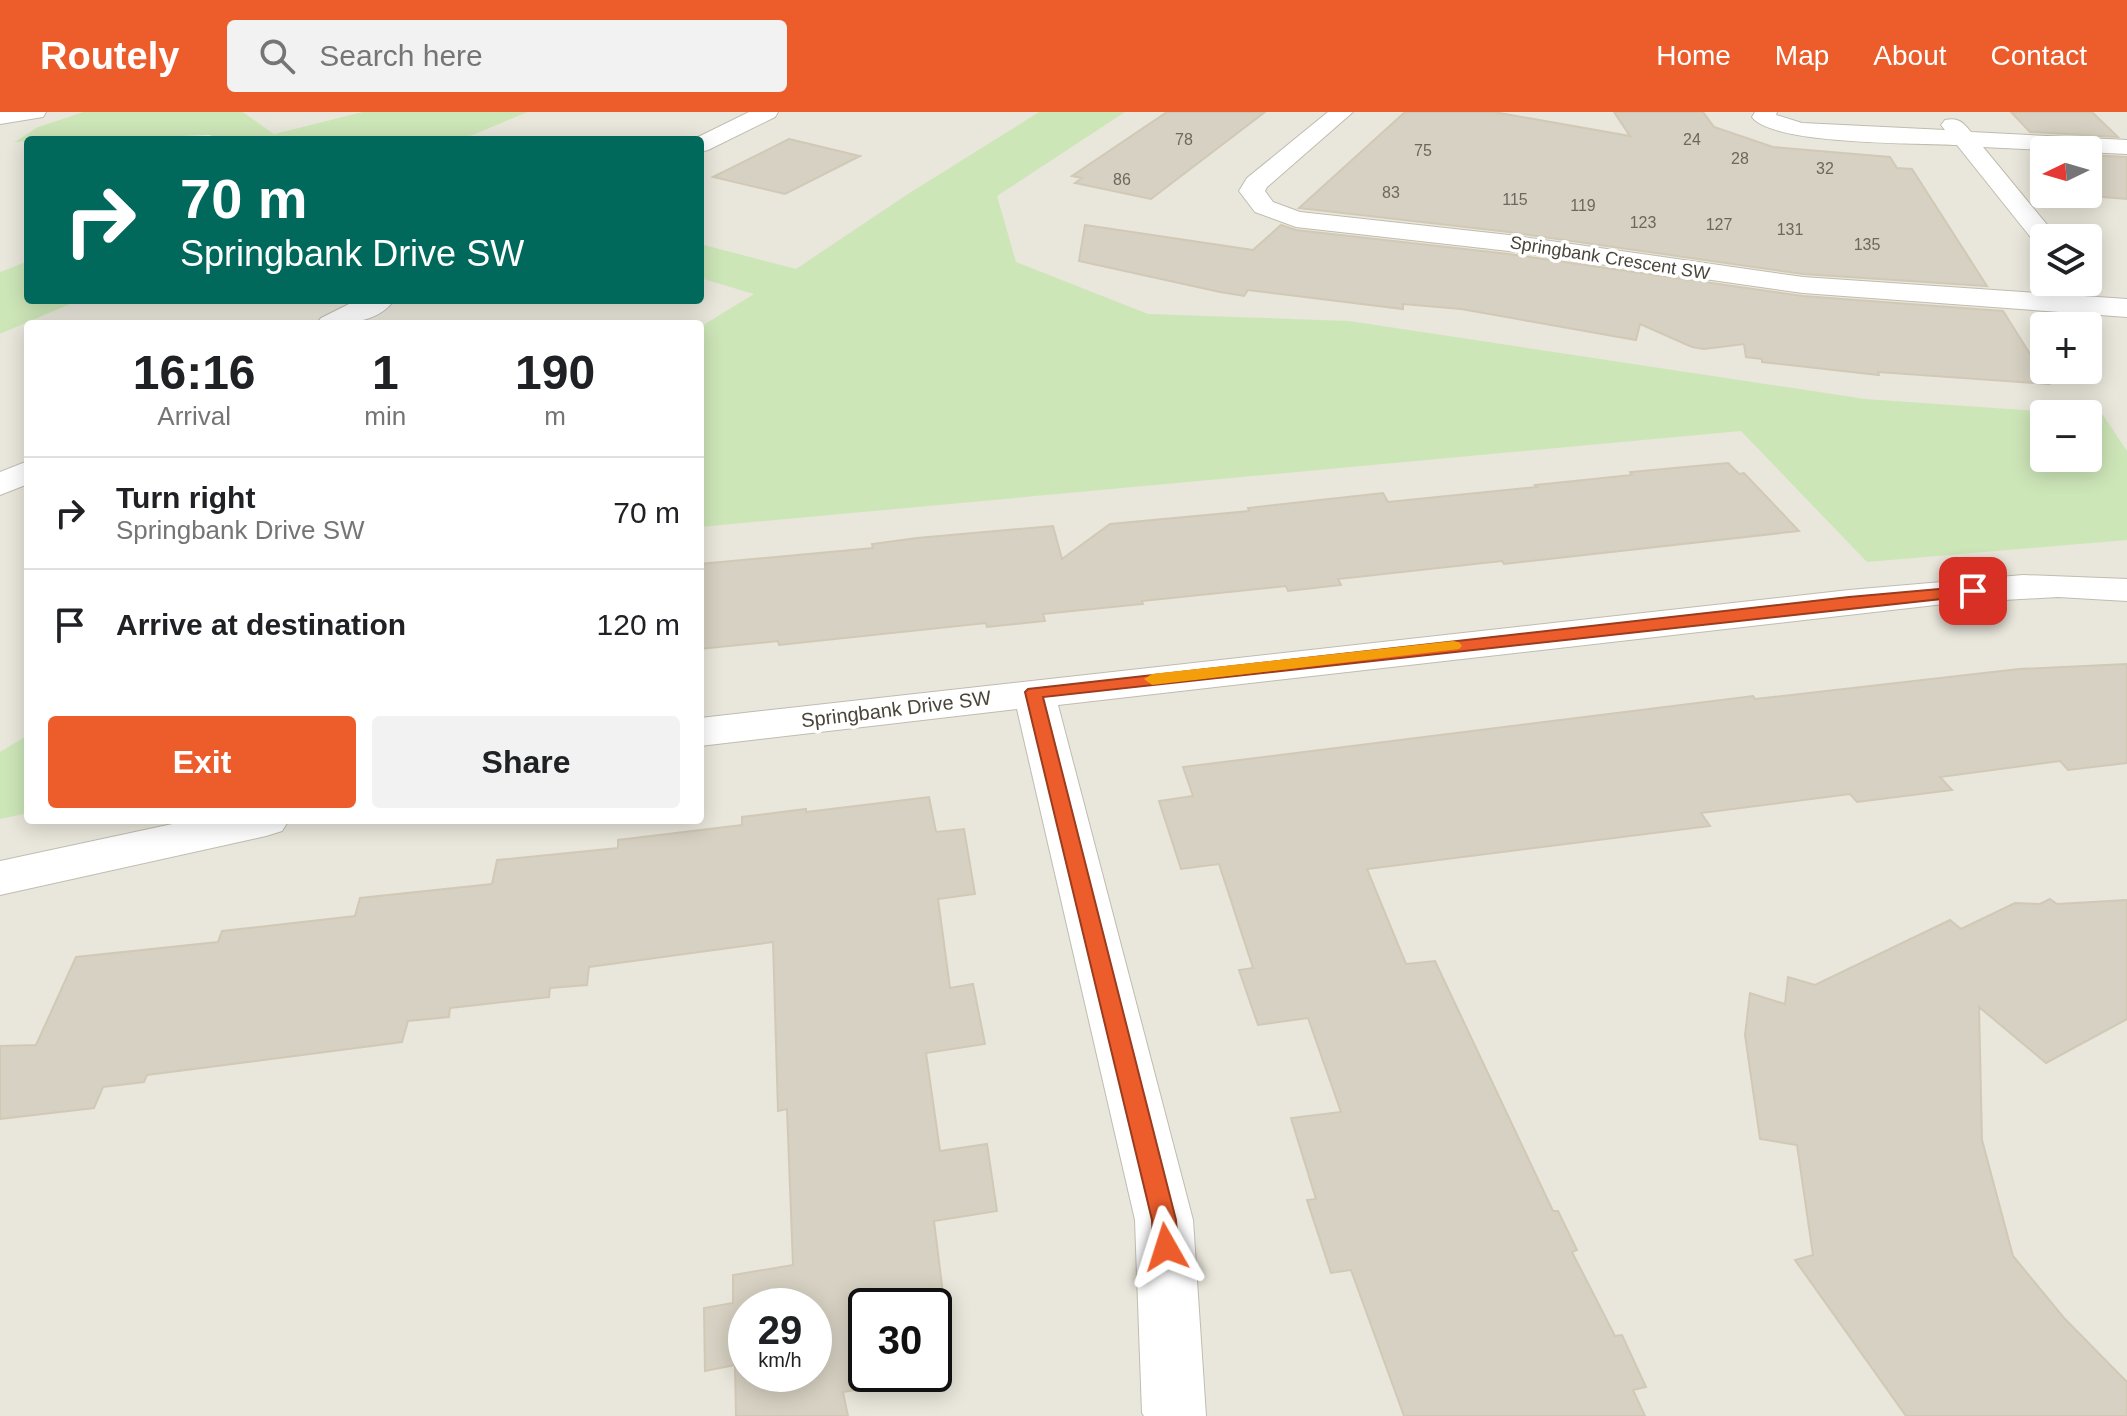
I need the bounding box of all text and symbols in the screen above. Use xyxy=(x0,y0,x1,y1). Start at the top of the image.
search box xyxy=(227,20,787,92)
icon: search xyxy=(255,34,299,78)
text: Routely xyxy=(40,35,179,77)
text: Search here xyxy=(319,39,483,72)
text: Home xyxy=(1656,40,1731,71)
text: Map xyxy=(1775,40,1829,71)
text: About xyxy=(1873,40,1947,71)
text: Contact xyxy=(1991,40,2087,71)
house number: 78 xyxy=(1175,131,1193,148)
house number: 24 xyxy=(1683,131,1701,148)
north arrow xyxy=(2030,136,2102,208)
map controls xyxy=(2030,136,2102,472)
house number: 75 xyxy=(1414,142,1432,159)
house number: 28 xyxy=(1731,150,1749,167)
house number: 32 xyxy=(1816,160,1834,177)
text: 70 m xyxy=(180,167,308,230)
icon: right xyxy=(48,168,152,272)
house number: 86 xyxy=(1113,171,1131,188)
house number: 83 xyxy=(1382,184,1400,201)
house number: 115 xyxy=(1502,191,1528,208)
house number: 119 xyxy=(1570,197,1596,214)
house number: 123 xyxy=(1630,214,1656,231)
house number: 127 xyxy=(1706,216,1732,233)
house number: 131 xyxy=(1777,221,1803,238)
button: layers xyxy=(2030,224,2102,296)
street label: Springbank Crescent SW xyxy=(1509,232,1711,284)
text: Springbank Drive SW xyxy=(180,233,524,274)
house number: 135 xyxy=(1854,236,1880,253)
button: + xyxy=(2030,312,2102,384)
text: 16:16 xyxy=(133,346,256,399)
text: 1 xyxy=(372,346,399,399)
text: 190 xyxy=(515,346,595,399)
button: − xyxy=(2030,400,2102,472)
text: Arrival xyxy=(157,401,231,431)
text: min xyxy=(364,401,406,431)
text: m xyxy=(544,401,566,431)
text: Turn right xyxy=(116,481,255,514)
icon: right xyxy=(48,491,92,535)
text: 70 m xyxy=(613,496,680,529)
text: Springbank Drive SW xyxy=(116,515,365,545)
pin xyxy=(1939,557,2007,625)
icon: arrive xyxy=(1951,569,1995,613)
icon: arrive xyxy=(48,603,92,647)
text: Arrive at destination xyxy=(116,608,406,641)
text: 120 m xyxy=(597,608,680,641)
street label: Springbank Drive SW xyxy=(800,686,992,732)
button: Exit xyxy=(48,716,356,808)
button: Share xyxy=(372,716,680,808)
position arrow xyxy=(1124,1205,1208,1289)
speed limit sign: 30 xyxy=(848,1288,952,1392)
text: 29 xyxy=(758,1308,802,1352)
text: km/h xyxy=(758,1349,802,1371)

